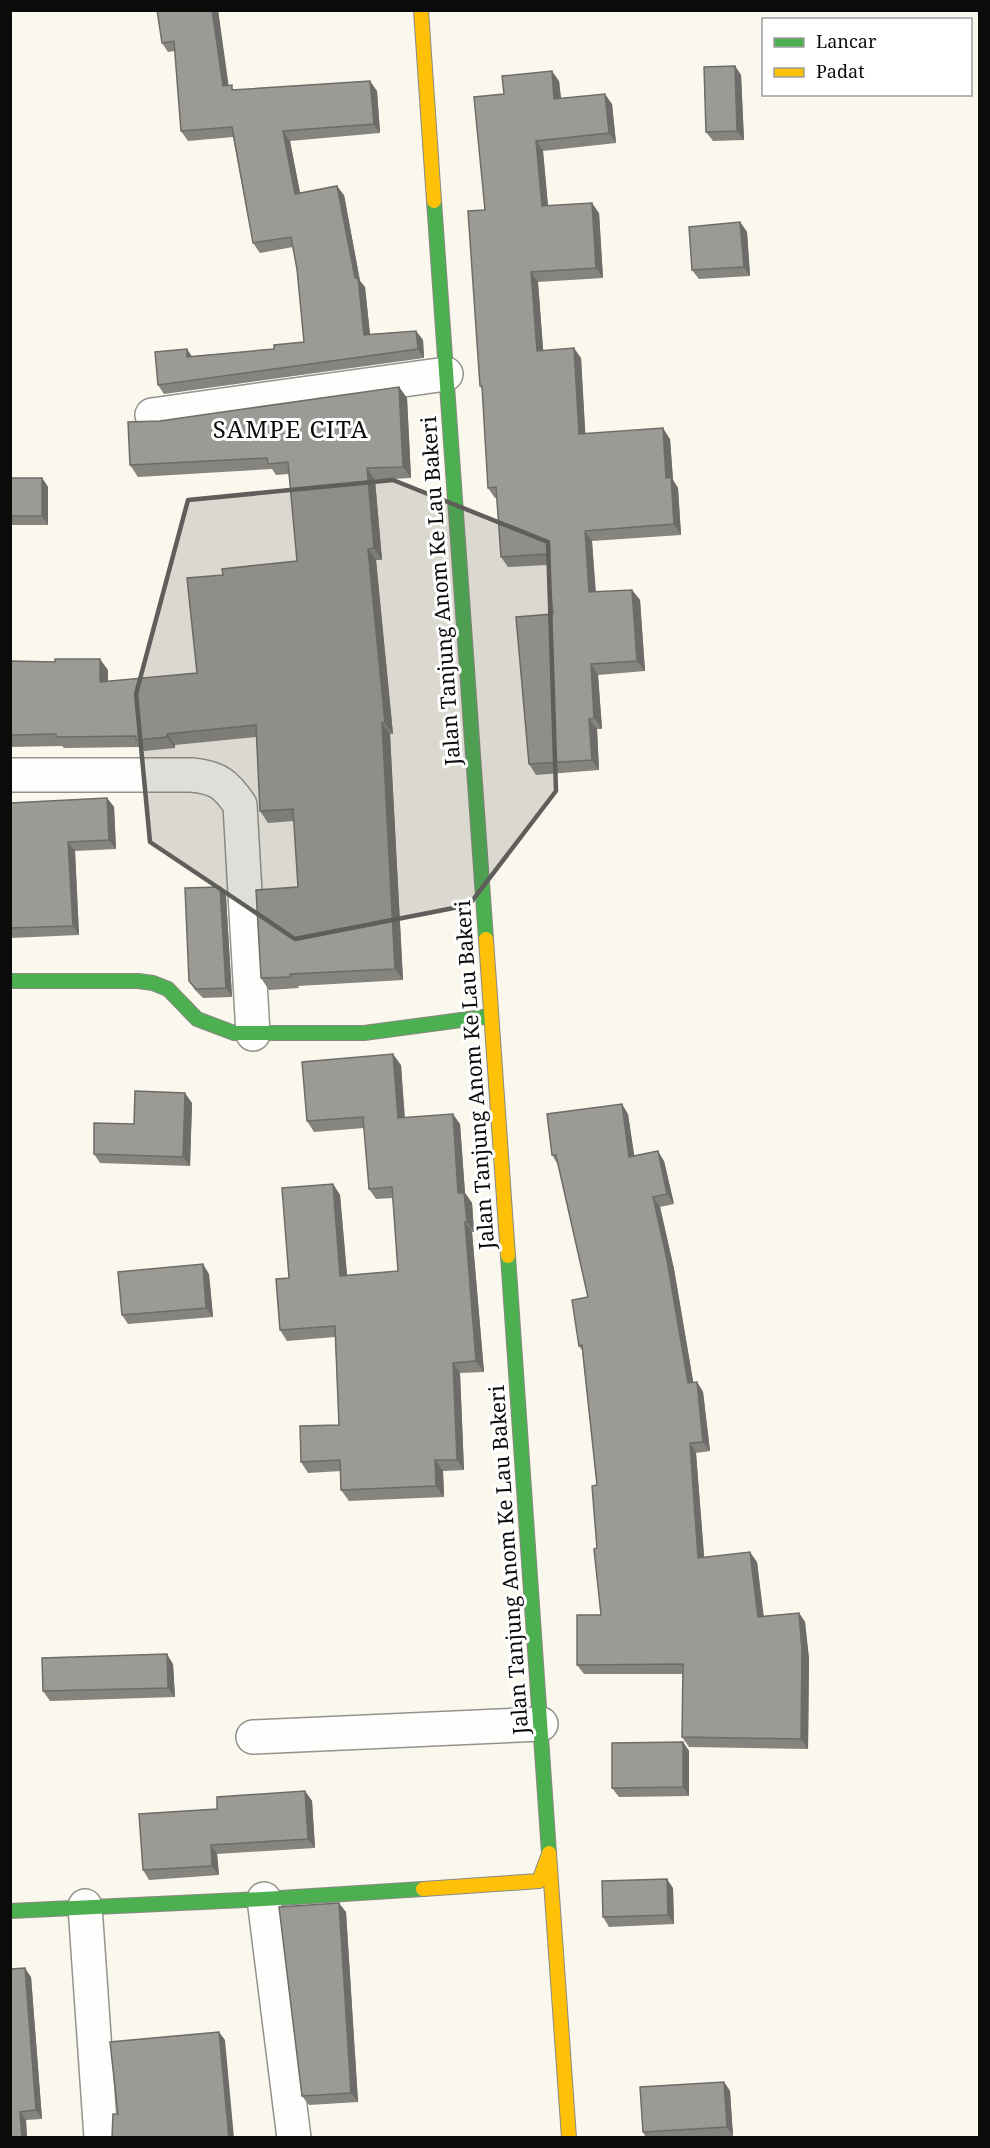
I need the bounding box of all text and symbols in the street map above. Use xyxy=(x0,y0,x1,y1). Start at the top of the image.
legend xyxy=(762,18,972,96)
text: Lancar xyxy=(816,29,877,53)
text: Padat xyxy=(816,59,865,83)
district label: SAMPE CITA xyxy=(213,412,369,445)
street label: Jalan Tanjung Anom Ke Lau Bakeri xyxy=(414,415,466,768)
street label: Jalan Tanjung Anom Ke Lau Bakeri xyxy=(448,899,500,1252)
street label: Jalan Tanjung Anom Ke Lau Bakeri xyxy=(482,1384,534,1737)

